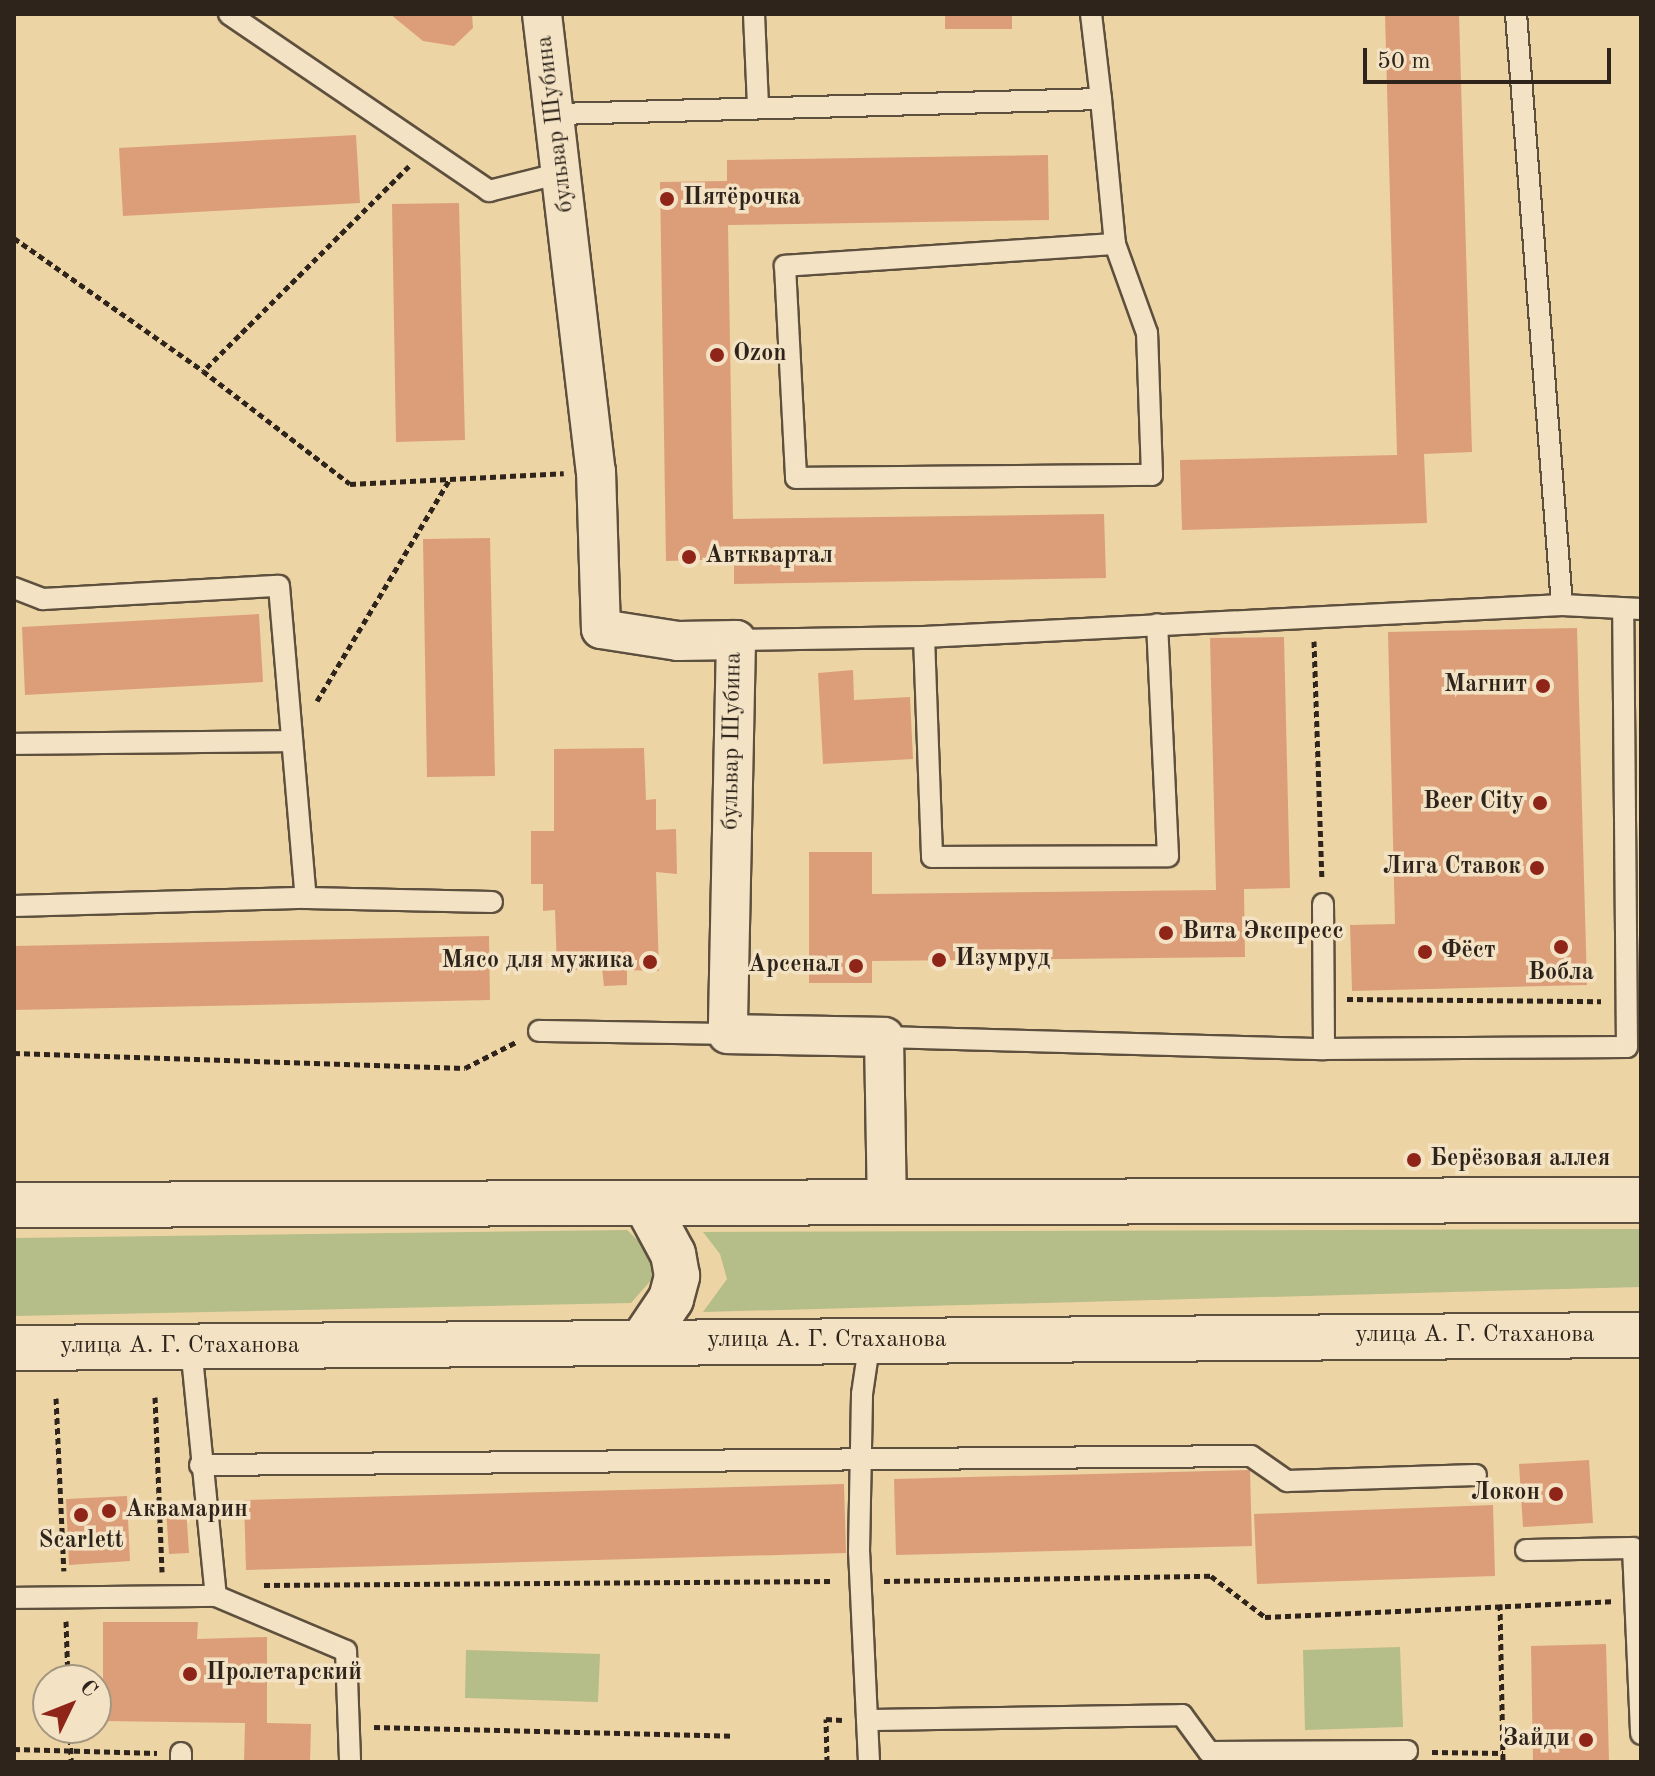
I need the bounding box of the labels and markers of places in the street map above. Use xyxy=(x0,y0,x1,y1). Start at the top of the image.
place label: Пятёрочка xyxy=(683,185,801,213)
marker: Пятёрочка xyxy=(658,190,676,208)
place label: Ozon xyxy=(733,341,787,369)
marker: Ozon xyxy=(708,346,726,364)
place label: Автквартал xyxy=(705,543,833,571)
marker: Автквартал xyxy=(680,548,698,566)
place label: Магнит xyxy=(1444,672,1527,700)
marker: Магнит xyxy=(1534,677,1552,695)
place label: Beer City xyxy=(1423,789,1524,817)
marker: Beer City xyxy=(1531,794,1549,812)
place label: Лига Ставок xyxy=(1383,854,1521,882)
marker: Лига Ставок xyxy=(1528,859,1546,877)
place label: Вита Экспресс xyxy=(1182,919,1344,947)
marker: Вита Экспресс xyxy=(1157,924,1175,942)
place label: Фёст xyxy=(1441,938,1496,966)
marker: Вобла xyxy=(1552,938,1570,956)
marker: Фёст xyxy=(1416,943,1434,961)
place label: Изумруд xyxy=(955,946,1050,974)
place label: Мясо для мужика xyxy=(441,948,634,976)
marker: Изумруд xyxy=(930,951,948,969)
place label: Арсенал xyxy=(748,952,840,980)
marker: Мясо для мужика xyxy=(641,953,659,971)
marker: Арсенал xyxy=(847,957,865,975)
place label: Вобла xyxy=(1528,960,1594,988)
place label: Берёзовая аллея xyxy=(1430,1146,1610,1174)
marker: Берёзовая аллея xyxy=(1405,1151,1423,1169)
place label: Локон xyxy=(1471,1480,1540,1508)
marker: Локон xyxy=(1547,1485,1565,1503)
place label: Аквамарин xyxy=(125,1497,248,1525)
marker: Аквамарин xyxy=(100,1502,118,1520)
marker: Scarlett xyxy=(72,1506,90,1524)
place label: Scarlett xyxy=(39,1528,123,1556)
place label: Пролетарский xyxy=(206,1660,362,1688)
marker: Пролетарский xyxy=(181,1665,199,1683)
place label: Зайди xyxy=(1503,1726,1570,1754)
marker: Зайди xyxy=(1577,1731,1595,1749)

